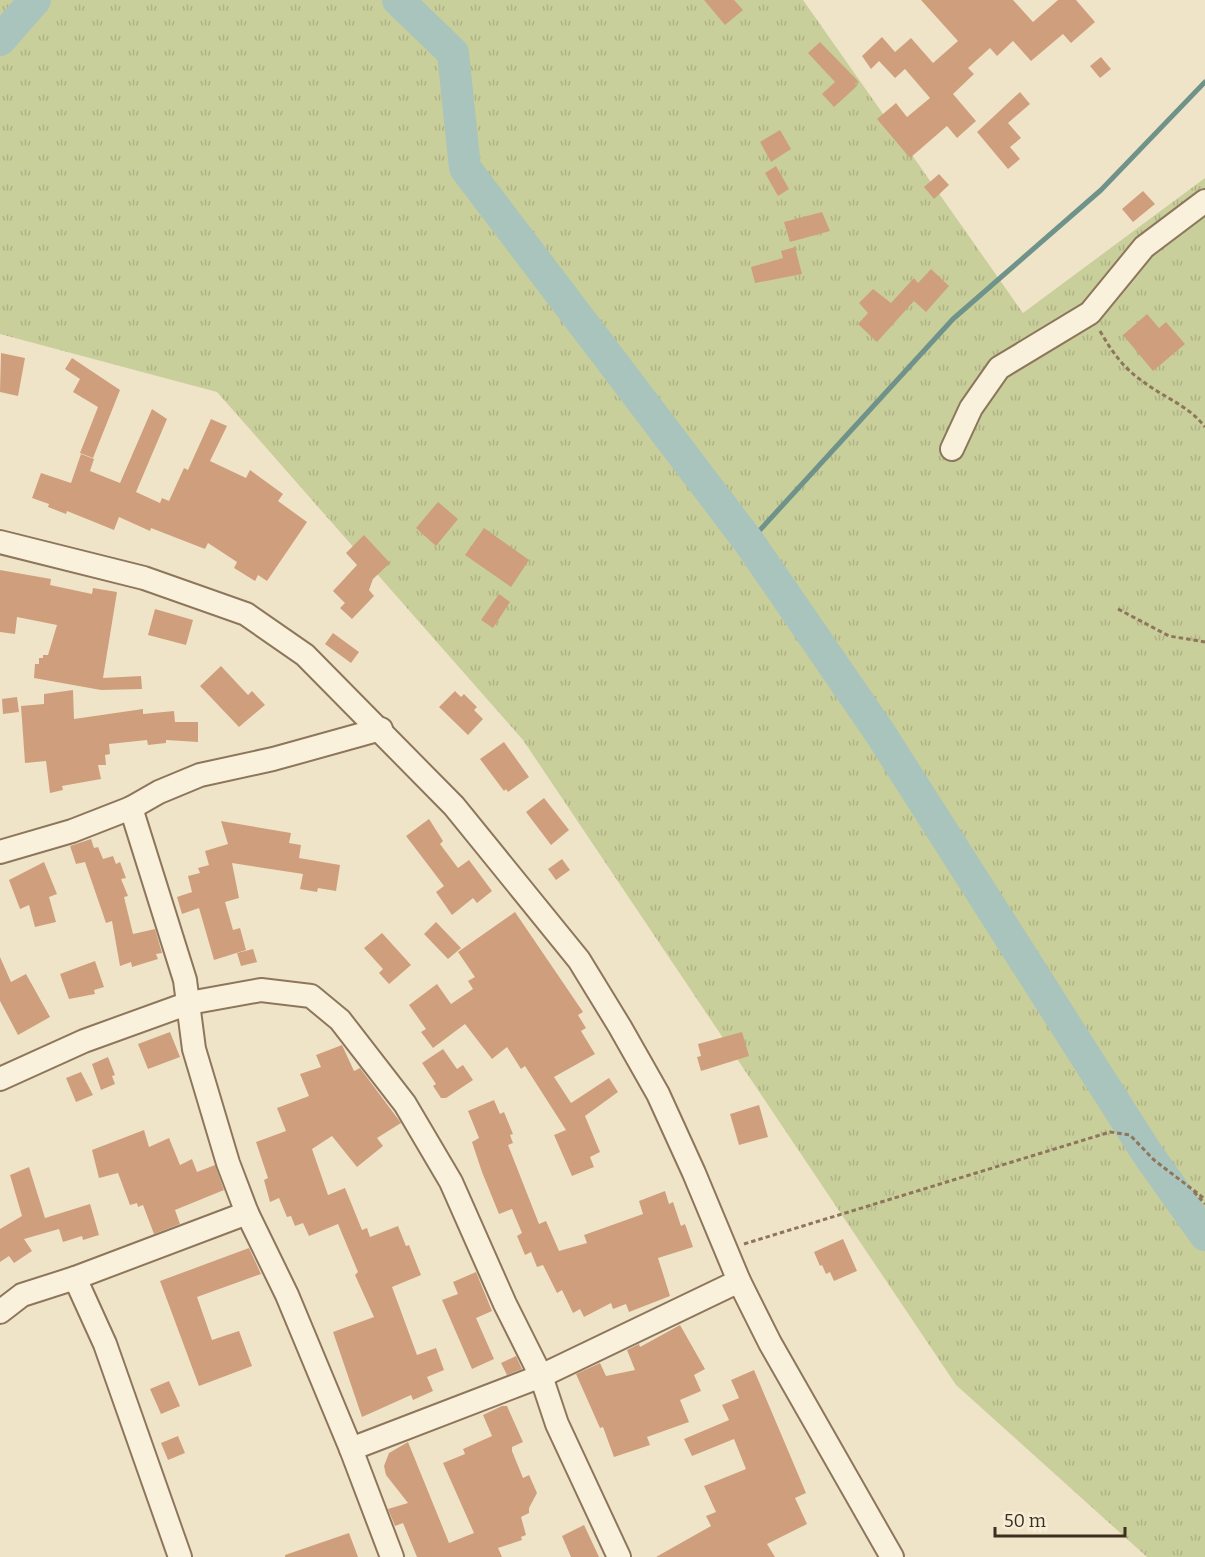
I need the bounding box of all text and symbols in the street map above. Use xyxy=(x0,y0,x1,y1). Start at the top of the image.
scale bar xyxy=(995,1500,1126,1538)
text: 50 m xyxy=(1004,1510,1046,1532)

